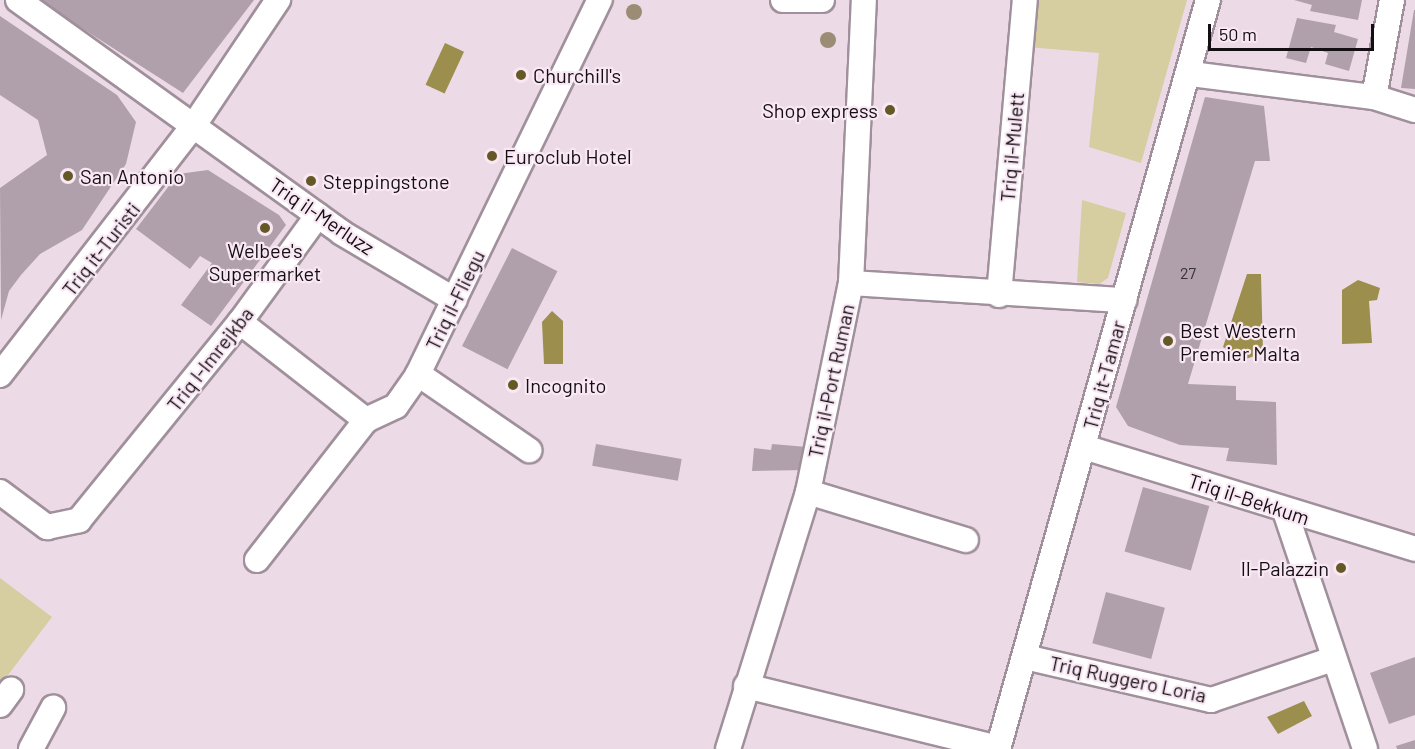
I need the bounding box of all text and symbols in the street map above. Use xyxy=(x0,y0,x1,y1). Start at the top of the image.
scale bar xyxy=(1211,12,1378,50)
text: 50 m xyxy=(1219,23,1257,45)
place label: Churchill's xyxy=(533,63,621,87)
marker: Churchill's xyxy=(514,68,528,82)
street label: Triq il-Mulett xyxy=(995,91,1029,203)
place label: Shop express xyxy=(762,98,878,122)
marker: Shop express xyxy=(883,103,897,117)
place label: Euroclub Hotel xyxy=(504,144,632,168)
marker: Euroclub Hotel xyxy=(485,149,499,163)
place label: San Antonio xyxy=(80,164,184,188)
marker: San Antonio xyxy=(61,169,75,183)
place label: Steppingstone xyxy=(323,169,450,193)
street label: Triq il-Merluzz xyxy=(265,172,379,260)
marker: Steppingstone xyxy=(304,174,318,188)
street label: Triq it-Turisti xyxy=(57,197,145,301)
marker: Welbee's Supermarket xyxy=(258,221,272,235)
place label: Welbee's Supermarket xyxy=(209,238,321,285)
street label: Triq il-Fliegu xyxy=(420,246,490,354)
house number: 27 xyxy=(1180,263,1196,283)
street label: Triq l-Imrejkba xyxy=(162,302,258,416)
street label: Triq il-Port Ruman xyxy=(803,302,859,460)
street label: Triq it-Tamar xyxy=(1078,318,1130,432)
place label: Best Western Premier Malta xyxy=(1180,318,1300,365)
marker: Best Western Premier Malta xyxy=(1161,334,1175,348)
place label: Incognito xyxy=(525,373,607,397)
marker: Incognito xyxy=(506,378,520,392)
street label: Triq il-Bekkum xyxy=(1185,468,1313,530)
place label: Il-Palazzin xyxy=(1241,556,1329,580)
marker: Il-Palazzin xyxy=(1334,561,1348,575)
street label: Triq Ruggero Loria xyxy=(1047,651,1209,707)

